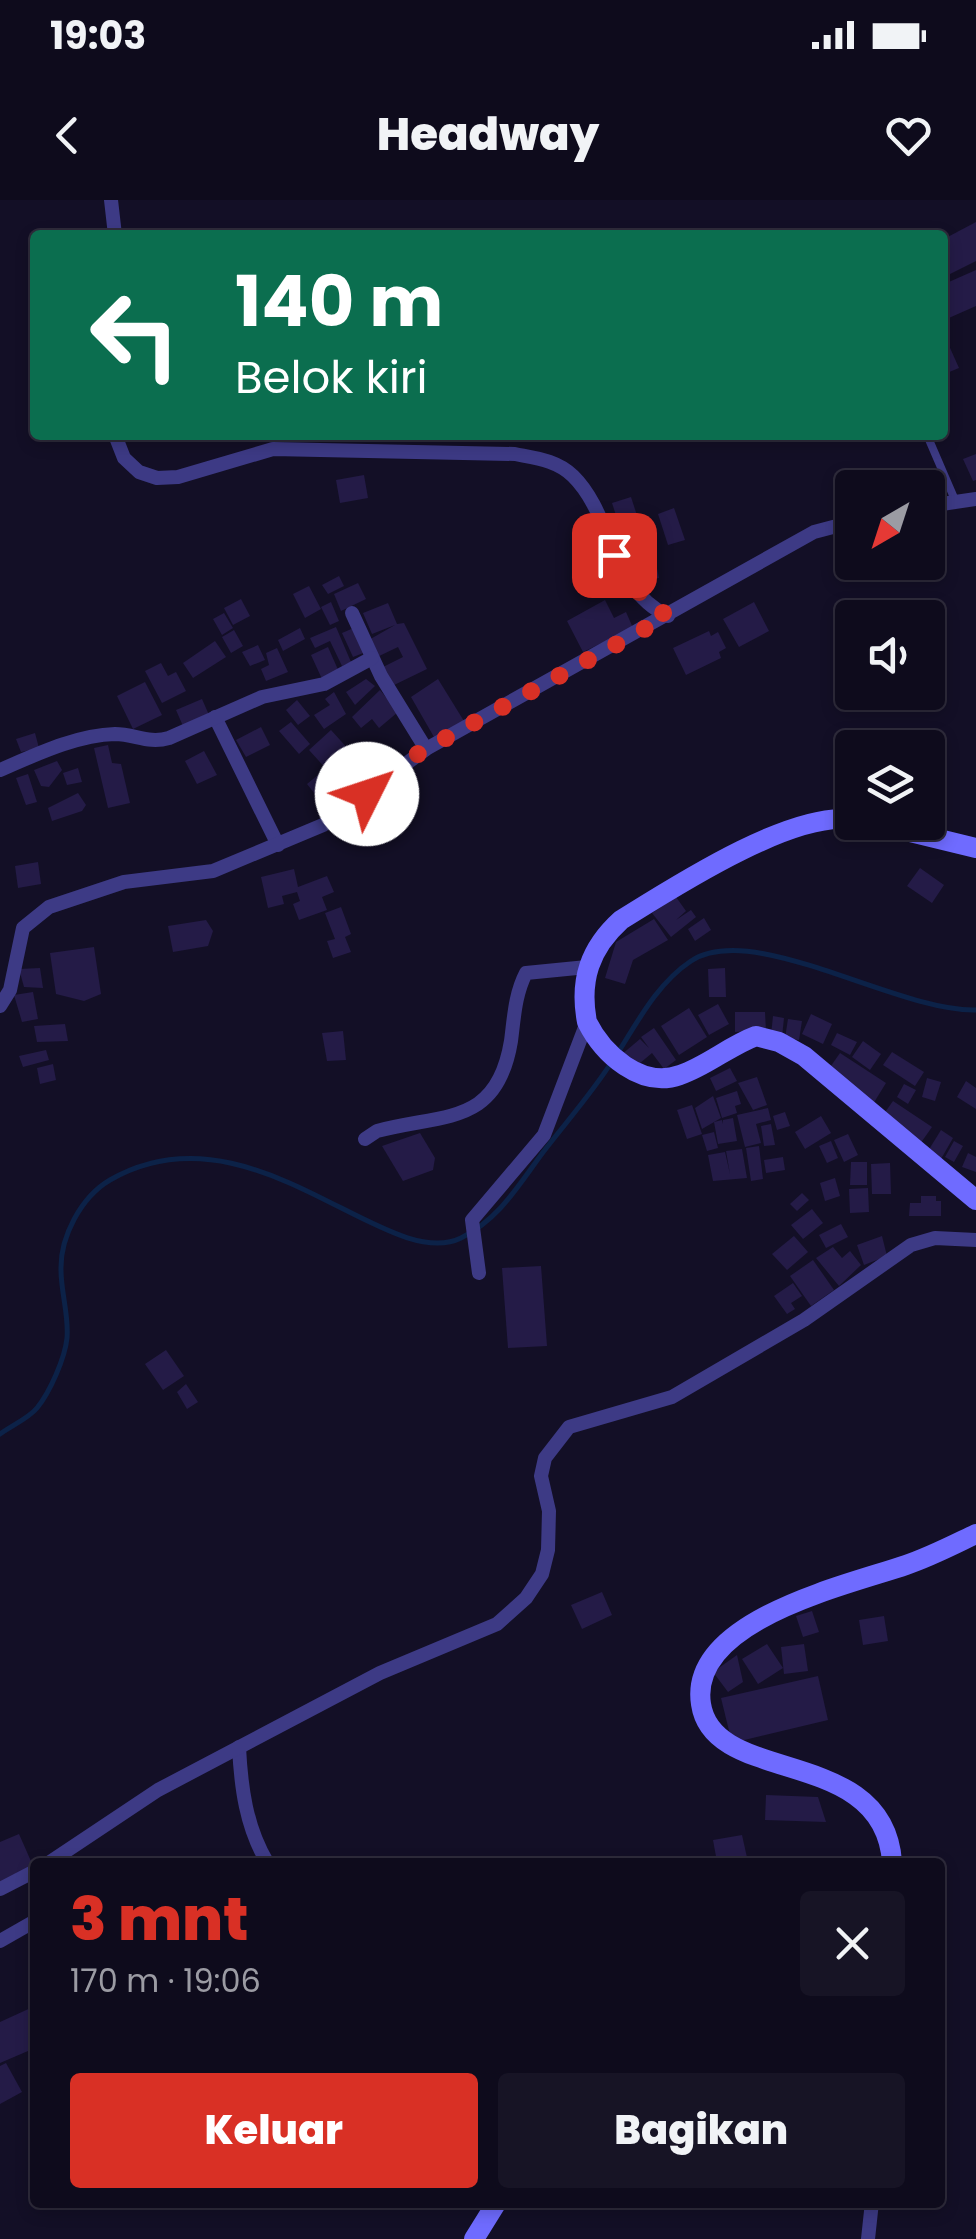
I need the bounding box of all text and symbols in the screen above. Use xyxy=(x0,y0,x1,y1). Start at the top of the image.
text: 19:03 xyxy=(50,9,146,62)
text: Headway xyxy=(377,103,599,166)
icon: back xyxy=(40,108,95,163)
icon: heart xyxy=(881,108,936,163)
text: 140 m xyxy=(235,252,443,351)
icon: left xyxy=(70,270,200,400)
text: Belok kiri xyxy=(235,346,428,409)
north arrow xyxy=(835,470,945,580)
map controls xyxy=(835,470,945,840)
pin xyxy=(572,513,657,598)
icon: arrive xyxy=(587,528,642,583)
button: sound xyxy=(835,600,945,710)
button: layers xyxy=(835,730,945,840)
position arrow xyxy=(315,742,419,846)
text: 3 mnt xyxy=(70,1877,249,1961)
button: close xyxy=(800,1891,905,1996)
text: 170 m · 19:06 xyxy=(70,1958,261,2003)
button: Keluar xyxy=(70,2073,478,2188)
button: Bagikan xyxy=(498,2073,905,2188)

